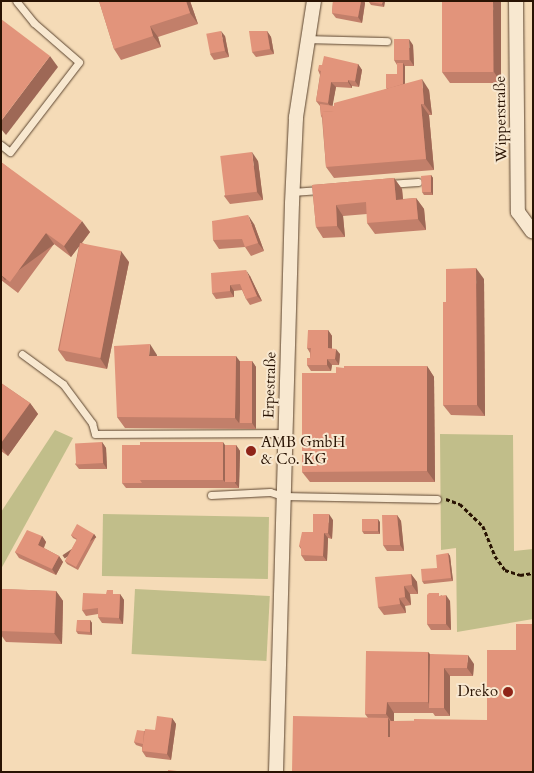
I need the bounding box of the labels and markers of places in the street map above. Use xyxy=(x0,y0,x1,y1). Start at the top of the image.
place label: AMB GmbH & Co. KG xyxy=(261,433,345,468)
marker: AMB GmbH & Co. KG xyxy=(245,445,257,457)
place label: Dreko xyxy=(457,683,498,701)
marker: Dreko xyxy=(502,686,514,698)

